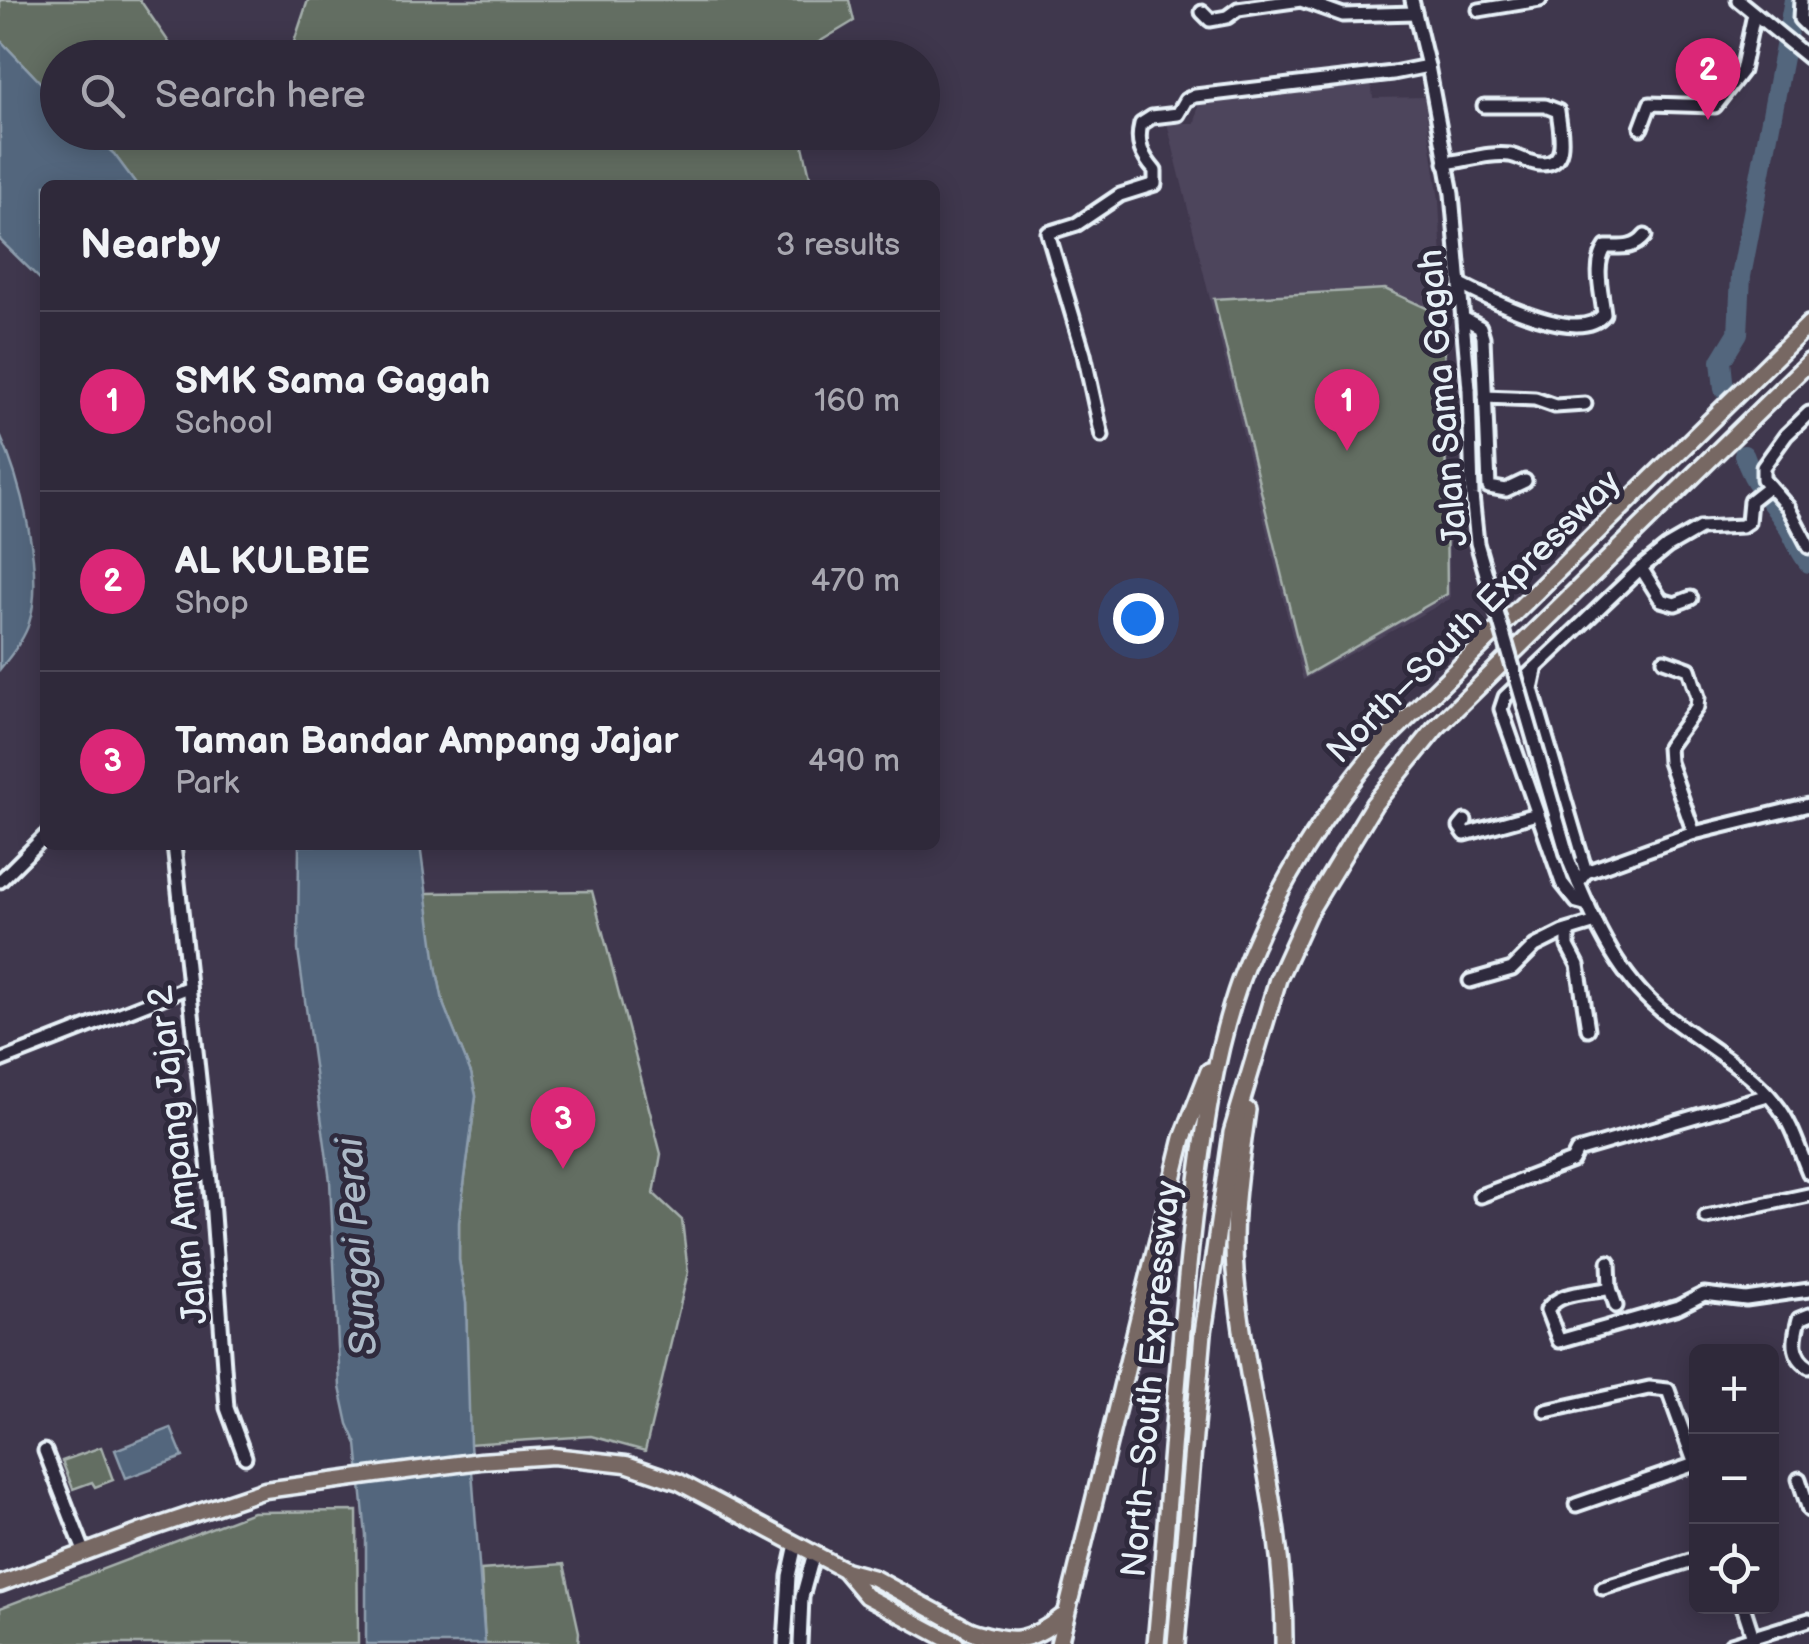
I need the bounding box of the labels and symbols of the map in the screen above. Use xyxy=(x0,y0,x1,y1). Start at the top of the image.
pin: 2 xyxy=(1676,38,1740,120)
street label: Jalan Sama Gagah xyxy=(1409,248,1478,548)
pin: 1 xyxy=(1314,368,1380,451)
street label: North–South Expressway xyxy=(1318,461,1630,773)
your location xyxy=(1113,593,1164,644)
street label: Jalan Ampang Jajar 2 xyxy=(139,983,218,1326)
pin: 3 xyxy=(530,1086,596,1169)
water label: Sungai Perai xyxy=(327,1135,388,1357)
street label: North–South Expressway xyxy=(1113,1179,1190,1579)

